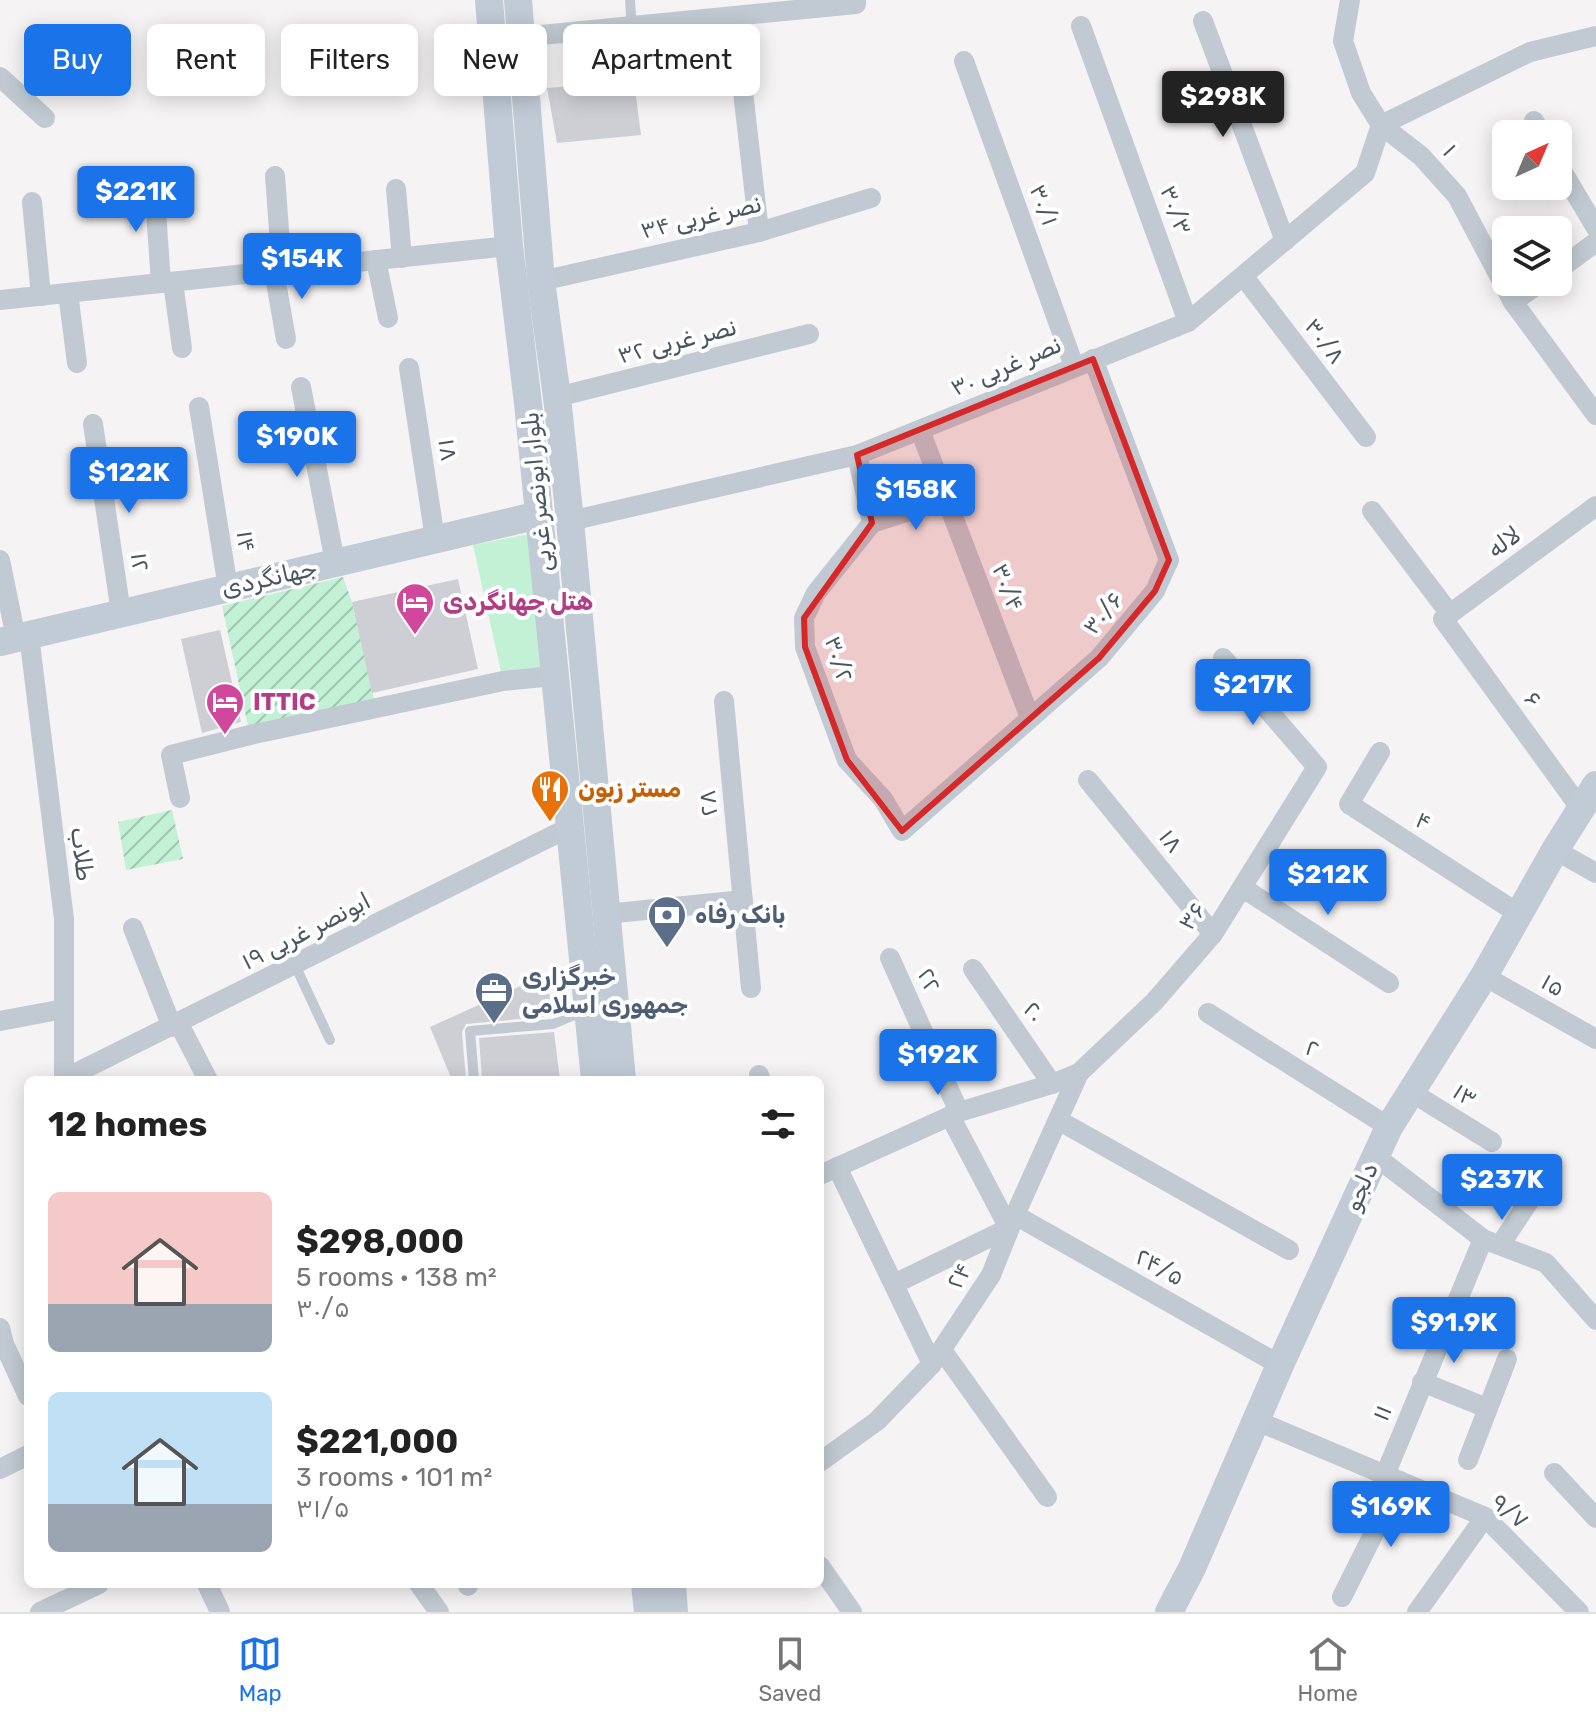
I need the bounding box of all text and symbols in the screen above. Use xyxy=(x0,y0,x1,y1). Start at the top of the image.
chip: Buy xyxy=(24,24,131,96)
chip: Rent xyxy=(147,24,265,96)
chip: Filters xyxy=(281,24,418,96)
chip: New xyxy=(434,24,547,96)
chip: Apartment xyxy=(563,24,760,96)
pin: $298K xyxy=(1167,71,1279,139)
text: $298K xyxy=(1180,81,1266,112)
north arrow xyxy=(1492,120,1572,200)
map controls xyxy=(1492,120,1572,296)
street label: ۱ xyxy=(1437,138,1463,162)
pin: $221K xyxy=(80,166,192,234)
text: $221K xyxy=(95,176,177,207)
street label: ۳۰/۱ xyxy=(1024,180,1064,230)
street label: ۳۰/۳ xyxy=(1154,182,1198,238)
street label: نصر غربی ۳۴ xyxy=(638,189,764,245)
button: layers xyxy=(1492,216,1572,296)
pin: $154K xyxy=(246,233,358,301)
text: $154K xyxy=(261,243,343,274)
street label: نصر غربی ۳۲ xyxy=(615,313,739,369)
street label: ۳۰/۸ xyxy=(1299,313,1351,369)
street label: نصر غربی ۳۰ xyxy=(946,330,1066,402)
pin: $190K xyxy=(241,411,353,479)
street label: بلوار ابونصر غربی xyxy=(516,411,558,573)
text: $190K xyxy=(256,421,338,452)
street label: ۱۸ xyxy=(432,437,464,463)
pin: $122K xyxy=(73,447,185,515)
text: $122K xyxy=(88,457,170,488)
pin: $158K xyxy=(860,464,972,532)
text: $158K xyxy=(875,474,957,505)
street label: لاله xyxy=(1482,521,1526,563)
street label: ۱۴ xyxy=(231,528,261,554)
street label: ۱۲ xyxy=(125,551,155,573)
street label: جهانگردی xyxy=(219,553,319,603)
street label: ۳۰/۴ xyxy=(986,559,1030,615)
hotel icon: هتل جهانگردی xyxy=(394,581,436,636)
street label: ۳۰/۶ xyxy=(1077,586,1129,640)
place label: هتل جهانگردی xyxy=(443,588,593,616)
street label: ۳۰/۲ xyxy=(819,633,859,685)
pin: $217K xyxy=(1197,659,1309,727)
text: $217K xyxy=(1213,669,1293,700)
hotel icon: ITTIC xyxy=(204,681,246,736)
street label: ۶ xyxy=(1518,686,1548,712)
place label: ITTIC xyxy=(253,688,316,716)
restaurant icon: مستر زبون xyxy=(529,768,571,823)
place label: مستر زبون xyxy=(578,775,681,803)
street label: ۲۸ xyxy=(693,788,723,818)
street label: ۴ xyxy=(1410,806,1436,836)
street label: ۱۸ xyxy=(1153,823,1189,859)
street label: طلاب xyxy=(65,825,99,883)
pin: $212K xyxy=(1272,849,1384,917)
text: $212K xyxy=(1287,859,1369,890)
street label: ابونصر غربی ۱۹ xyxy=(237,887,375,975)
bank icon: بانک رفاه xyxy=(646,894,688,949)
street label: ۳۶ xyxy=(1172,896,1212,936)
place label: بانک رفاه xyxy=(695,901,786,929)
place label: خبرگزاری جمهوری اسلامی xyxy=(522,963,688,1019)
street label: ۲۲ xyxy=(911,964,947,996)
street label: ۱۵ xyxy=(1536,967,1570,1003)
office icon: خبرگزاری جمهوری اسلامی xyxy=(473,970,515,1025)
street label: ۲۰ xyxy=(1017,996,1051,1028)
pin: $192K xyxy=(882,1029,994,1097)
street label: ۲ xyxy=(1300,1033,1324,1063)
text: $192K xyxy=(897,1039,979,1070)
street label: ۱۳ xyxy=(1448,1077,1482,1113)
icon: filters xyxy=(756,1102,800,1146)
text: 12 homes xyxy=(48,1104,207,1145)
pin: $237K xyxy=(1446,1154,1558,1222)
street label: دلجو xyxy=(1338,1158,1384,1216)
text: $237K xyxy=(1460,1164,1544,1195)
text: $298,000 xyxy=(296,1221,464,1262)
icon: home xyxy=(112,1224,208,1320)
street label: ۲۴/۵ xyxy=(1130,1242,1190,1292)
street label: ۲۴ xyxy=(940,1258,978,1294)
text: 5 rooms · 138 m² xyxy=(296,1262,497,1293)
text: ۳۰/۵ xyxy=(296,1293,350,1324)
pin: $91.9K xyxy=(1389,1297,1519,1365)
text: $91.9K xyxy=(1410,1307,1498,1338)
street label: ۱۱ xyxy=(1366,1401,1398,1425)
text: $221,000 xyxy=(296,1421,458,1462)
icon: home xyxy=(112,1424,208,1520)
text: 3 rooms · 101 m² xyxy=(296,1462,492,1493)
pin: $169K xyxy=(1335,1481,1447,1549)
street label: ۹/۷ xyxy=(1485,1487,1535,1535)
text: $169K xyxy=(1350,1491,1432,1522)
text: ۳۱/۵ xyxy=(296,1493,350,1524)
tab: Map xyxy=(238,1632,282,1707)
tab: Saved xyxy=(758,1632,821,1707)
tab: Home xyxy=(1298,1632,1358,1707)

